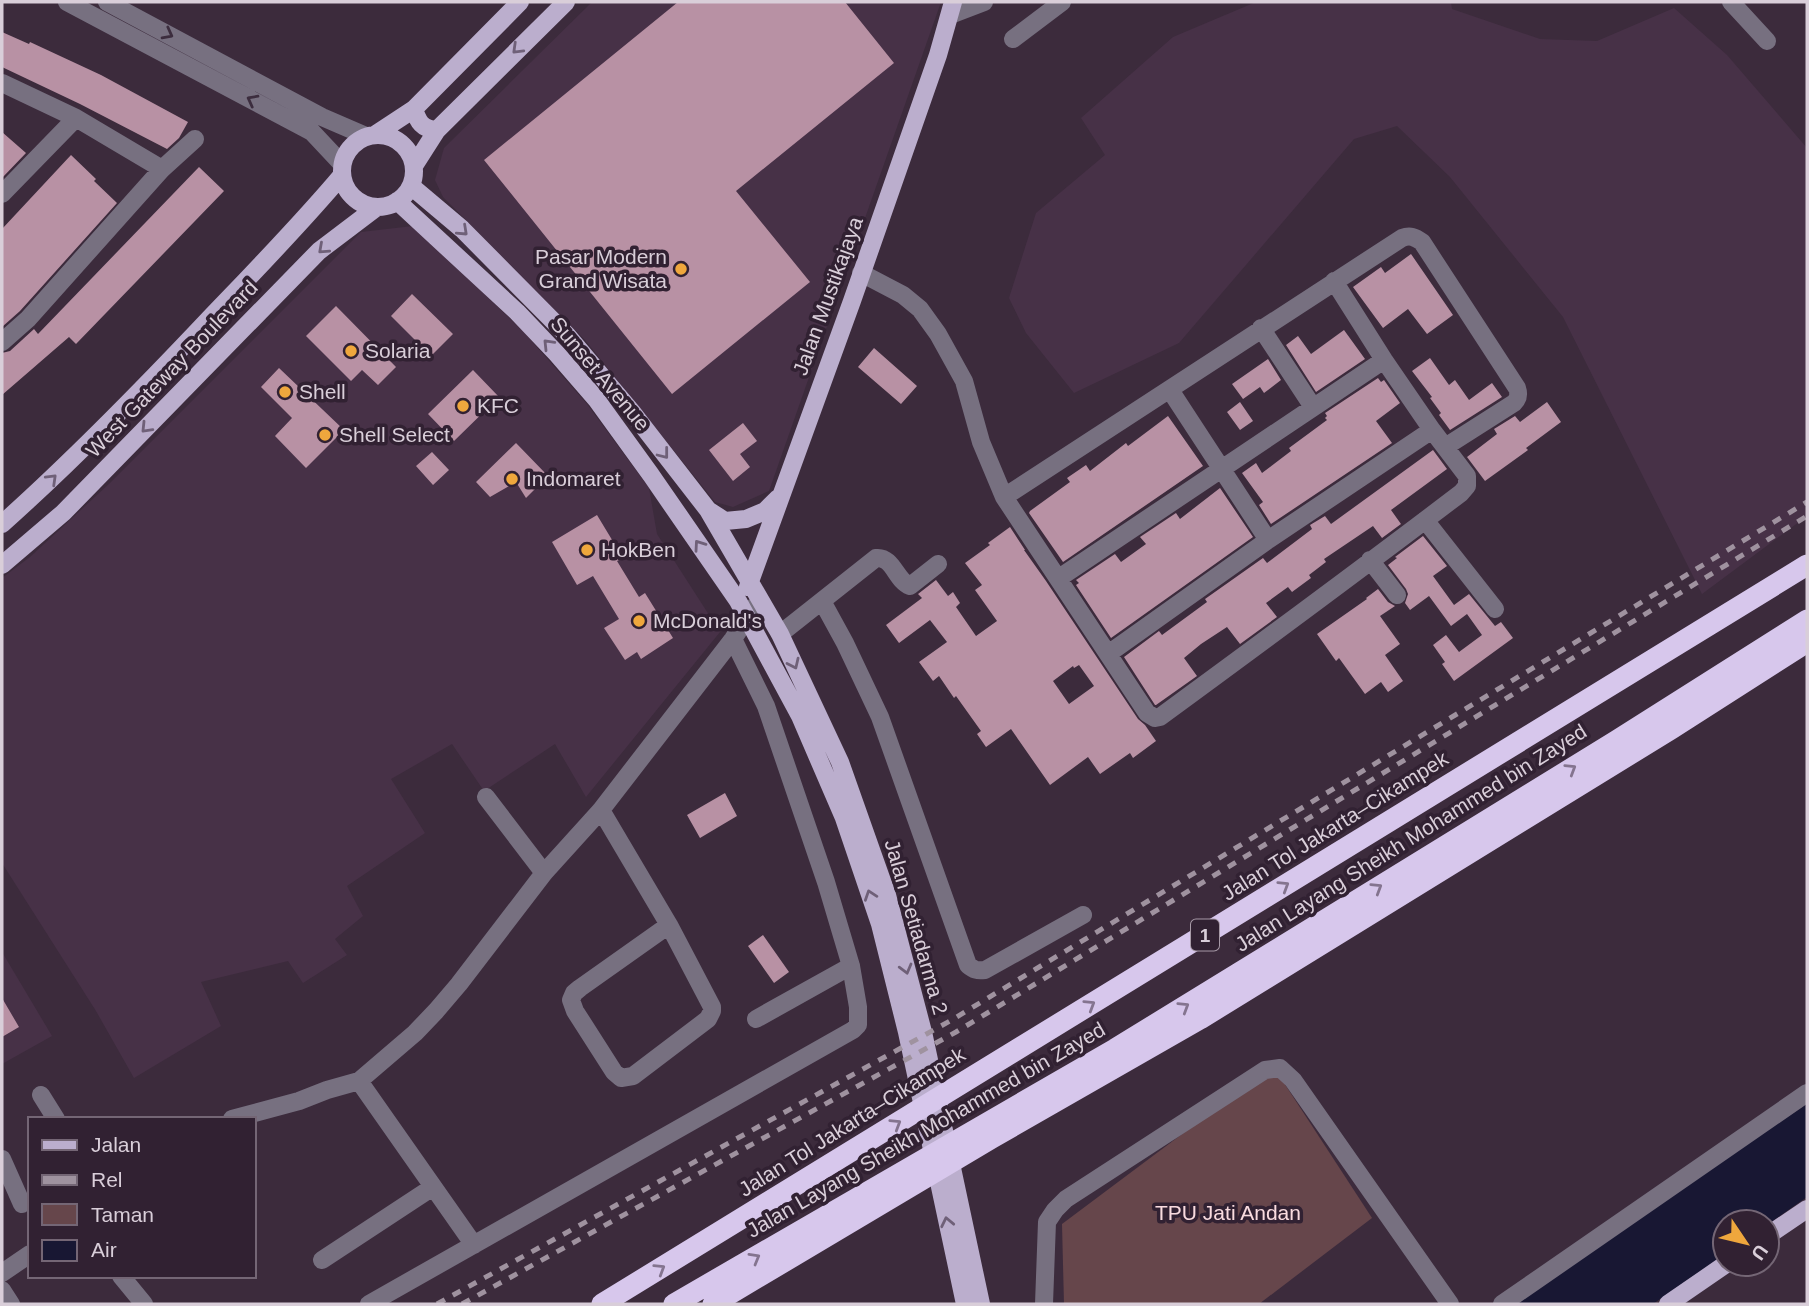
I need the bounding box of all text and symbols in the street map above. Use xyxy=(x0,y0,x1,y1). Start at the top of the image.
one-way arrow xyxy=(161,25,173,39)
one-way arrow xyxy=(512,41,525,54)
one-way arrow xyxy=(247,95,259,108)
street label: Jalan Mustikajaya xyxy=(788,213,867,378)
one-way arrow xyxy=(455,222,468,235)
one-way arrow xyxy=(318,241,331,253)
place label: Pasar Modern Grand Wisata xyxy=(535,245,667,292)
marker: Pasar Modern Grand Wisata xyxy=(673,261,689,277)
street label: West Gateway Boulevard xyxy=(81,276,262,462)
street label: Sunset Avenue xyxy=(546,312,654,435)
place label: Solaria xyxy=(365,339,431,362)
one-way arrow xyxy=(543,339,556,352)
marker: Solaria xyxy=(343,343,359,359)
place label: Shell xyxy=(299,380,346,403)
marker: Shell xyxy=(277,384,293,400)
place label: KFC xyxy=(477,394,519,417)
marker: KFC xyxy=(455,398,471,414)
one-way arrow xyxy=(142,420,155,433)
place label: Shell Select xyxy=(339,423,450,446)
marker: Shell Select xyxy=(317,427,333,443)
one-way arrow xyxy=(656,446,669,458)
place label: Indomaret xyxy=(526,467,621,490)
marker: Indomaret xyxy=(504,471,520,487)
one-way arrow xyxy=(44,474,57,487)
place label: HokBen xyxy=(601,538,676,561)
one-way arrow xyxy=(695,540,707,553)
marker: HokBen xyxy=(579,542,595,558)
place label: McDonald's xyxy=(653,609,762,632)
marker: McDonald's xyxy=(631,613,647,629)
one-way arrow xyxy=(785,657,799,669)
street label: Jalan Layang Sheikh Mohammed bin Zayed xyxy=(1231,719,1591,956)
street label: Jalan Tol Jakarta–Cikampek xyxy=(1217,746,1452,905)
one-way arrow xyxy=(1564,764,1577,777)
street label: Jalan Setiadarma 2 xyxy=(880,837,952,1017)
one-way arrow xyxy=(1276,882,1289,895)
one-way arrow xyxy=(1370,883,1383,896)
one-way arrow xyxy=(864,890,878,902)
road number: 1 xyxy=(1191,920,1219,951)
one-way arrow xyxy=(898,963,912,975)
one-way arrow xyxy=(1082,1001,1095,1014)
one-way arrow xyxy=(1176,1003,1189,1016)
street label: Jalan Layang Sheikh Mohammed bin Zayed xyxy=(743,1017,1109,1242)
street label: Jalan Tol Jakarta–Cikampek xyxy=(734,1042,969,1201)
legend xyxy=(28,1117,256,1278)
one-way arrow xyxy=(888,1119,901,1132)
text: Jalan xyxy=(91,1133,141,1156)
text: Rel xyxy=(91,1168,123,1191)
park label: TPU Jati Andan xyxy=(1155,1201,1301,1224)
text: Taman xyxy=(91,1203,154,1226)
north arrow xyxy=(1711,1208,1781,1278)
one-way arrow xyxy=(941,1216,956,1228)
text: Air xyxy=(91,1238,117,1261)
text: U xyxy=(1747,1241,1772,1264)
one-way arrow xyxy=(747,1253,760,1266)
one-way arrow xyxy=(653,1264,666,1277)

